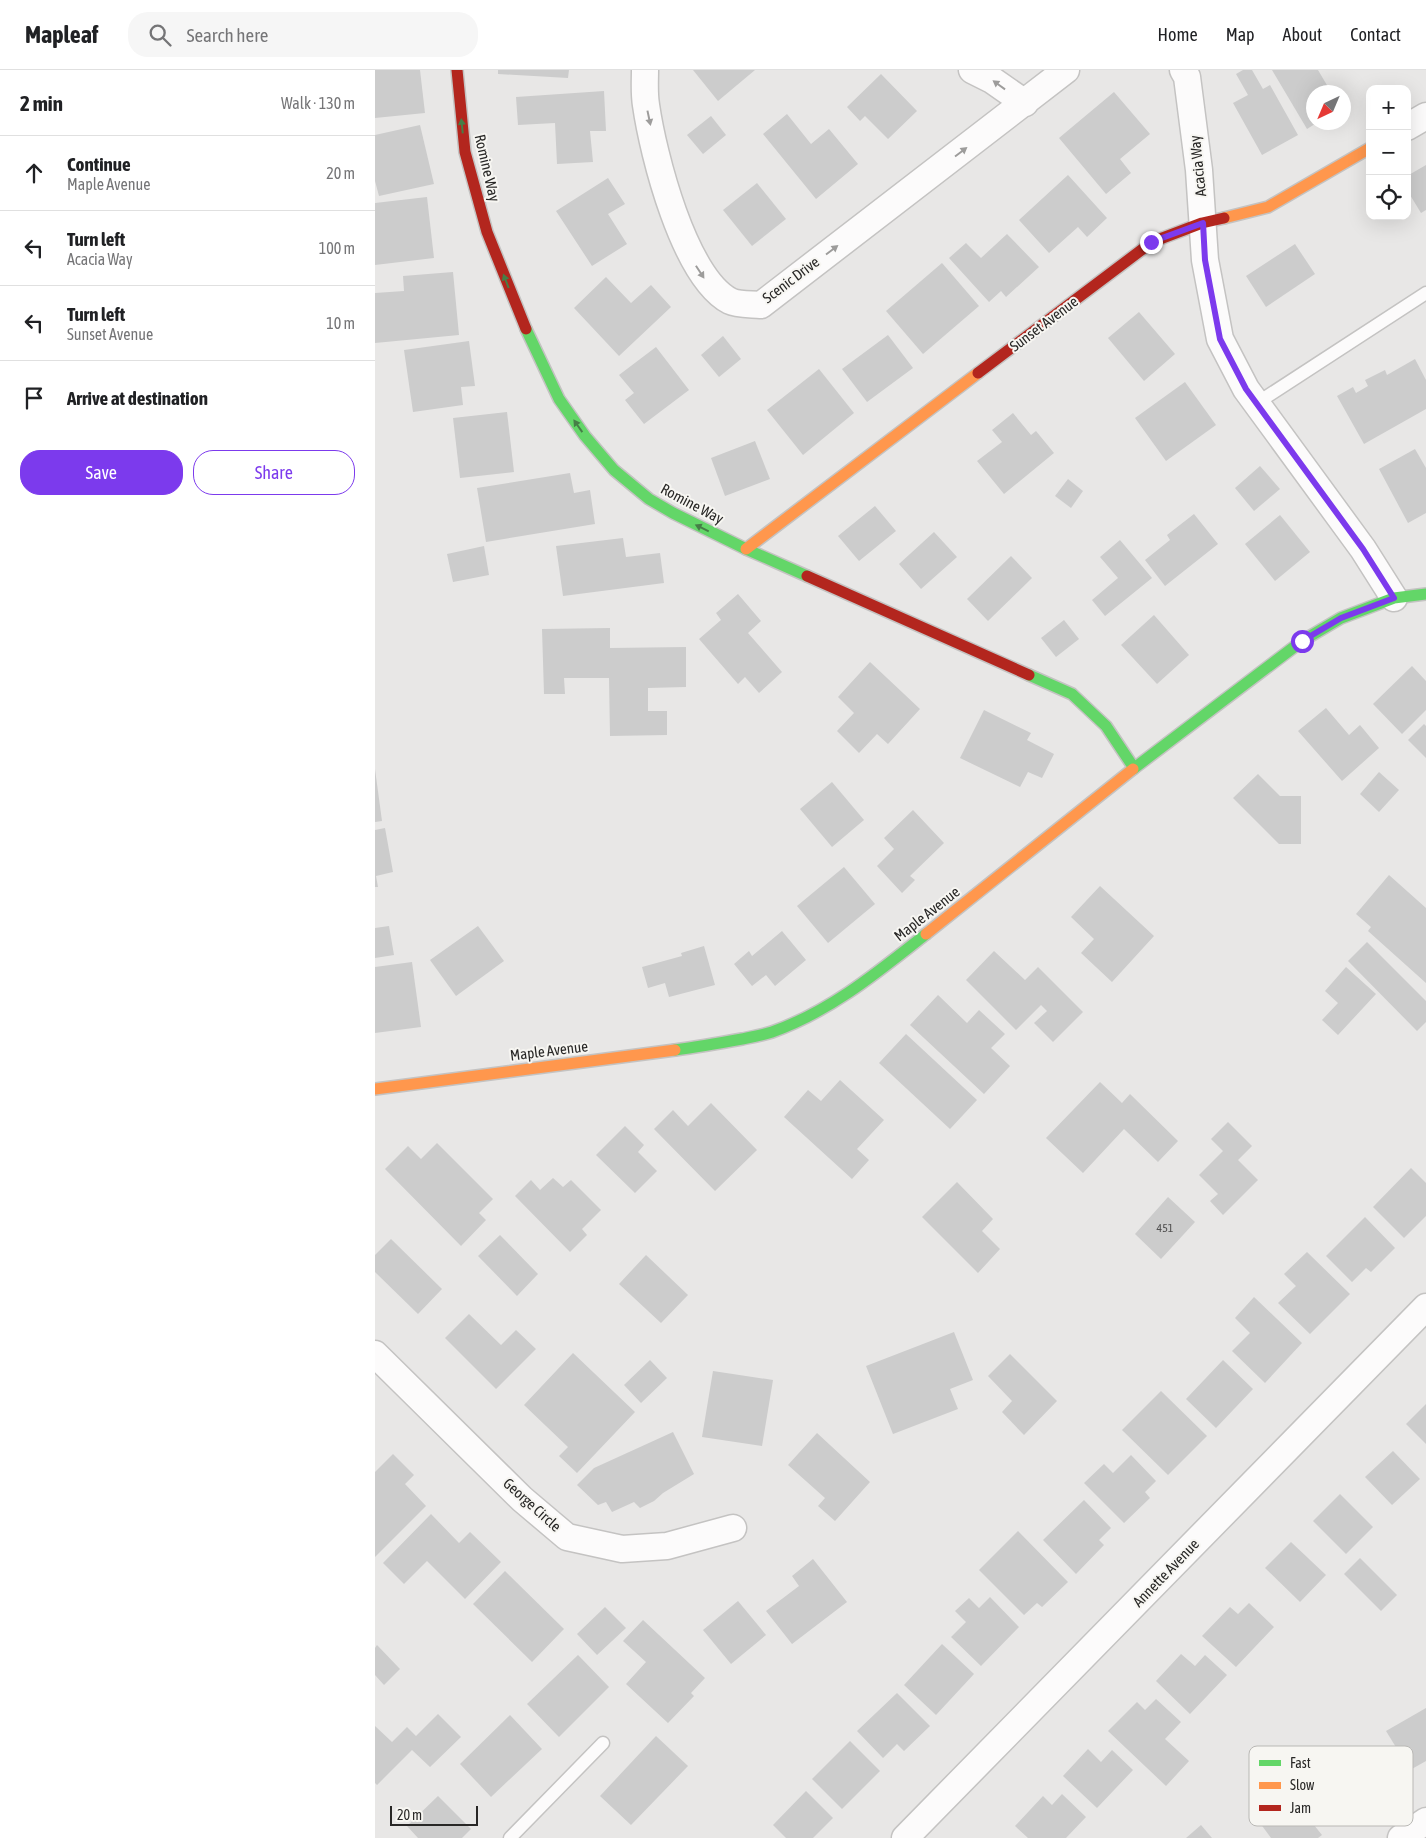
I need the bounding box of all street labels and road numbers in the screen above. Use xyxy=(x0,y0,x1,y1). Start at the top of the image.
street label: Romine Way xyxy=(471,133,503,203)
street label: Acacia Way xyxy=(1186,135,1209,198)
street label: Scenic Drive xyxy=(759,253,822,306)
street label: Sunset Avenue xyxy=(1006,292,1081,355)
street label: Romine Way xyxy=(658,480,726,527)
street label: Maple Avenue xyxy=(891,883,963,944)
street label: Maple Avenue xyxy=(509,1037,589,1064)
street label: George Circle xyxy=(500,1474,565,1535)
street label: Annette Avenue xyxy=(1129,1535,1202,1610)

